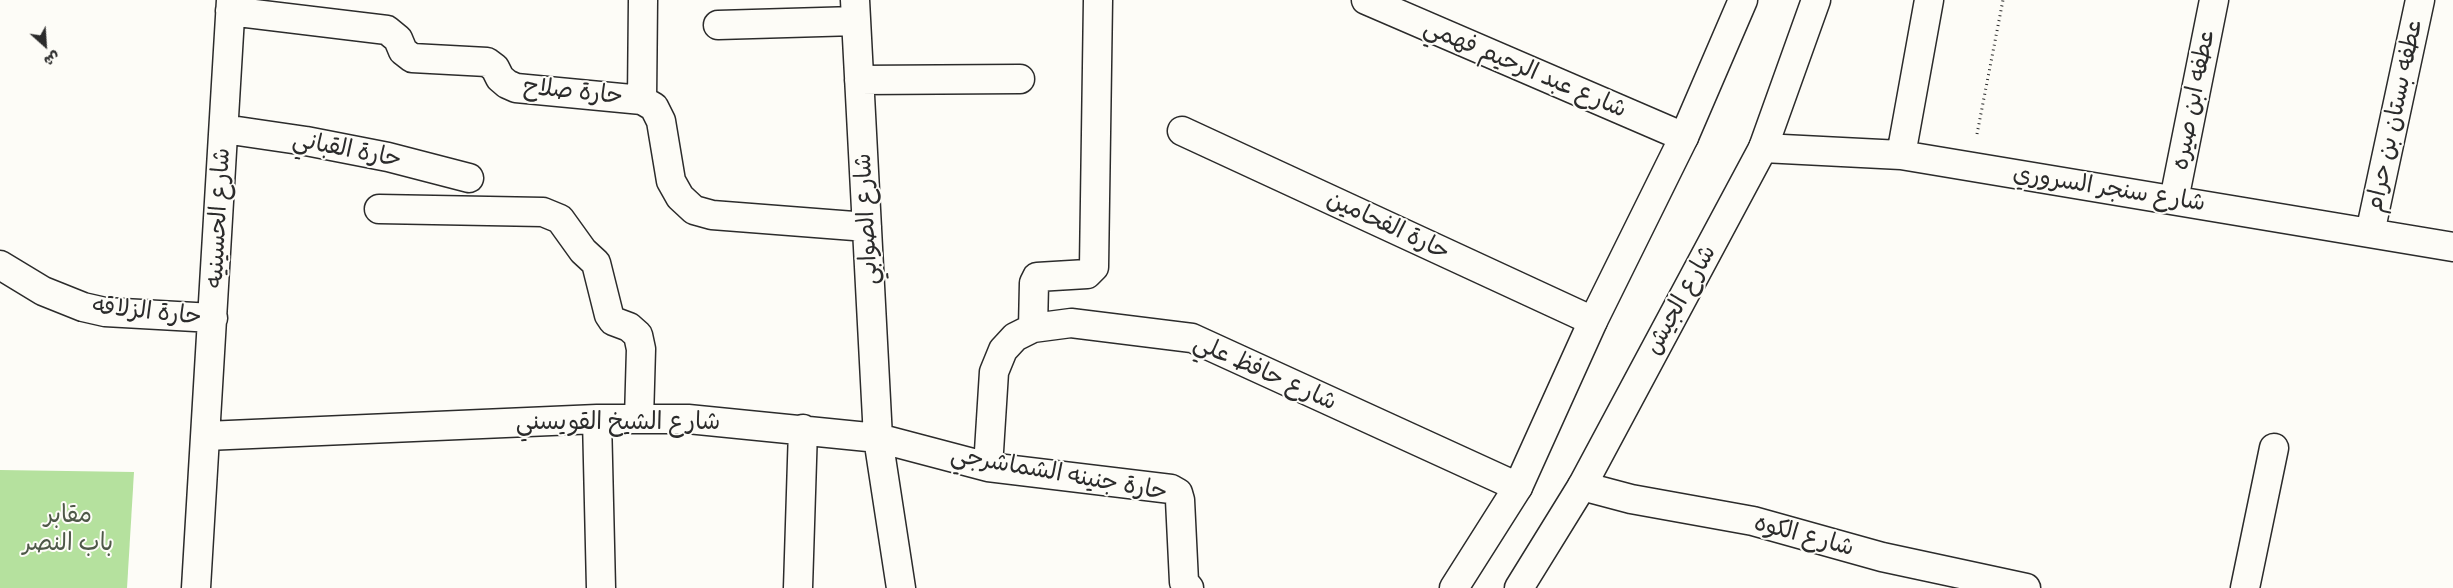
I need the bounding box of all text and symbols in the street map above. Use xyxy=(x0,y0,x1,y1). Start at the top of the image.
street label: شارع عبد الرحيم فهمي xyxy=(1419,13,1631,125)
street label: عطفه بستان بن حرام xyxy=(2361,17,2429,215)
north arrow xyxy=(20,20,70,70)
street label: عطفه ابن صيره xyxy=(2166,28,2222,172)
text: ش xyxy=(41,48,62,70)
street label: حارة صلاح xyxy=(522,72,624,112)
street label: حارة القباني xyxy=(290,125,404,175)
street label: شارع الحسينيه xyxy=(201,147,237,289)
street label: شارع الصوابي xyxy=(849,152,885,286)
street label: شارع سنجر السروري xyxy=(2011,160,2207,218)
street label: حارة الفحامين xyxy=(1322,185,1454,267)
street label: شارع الجيش xyxy=(1639,240,1723,360)
street label: حارة الزلاقه xyxy=(91,292,203,332)
street label: شارع حافظ علي xyxy=(1189,329,1341,417)
street label: شارع الشيخ القويسني xyxy=(516,409,720,437)
street label: حارة جنينه الشماشرجي xyxy=(948,441,1170,507)
park label: مقابر باب النصر xyxy=(23,502,113,558)
street label: شارع الكوه xyxy=(1751,509,1857,563)

